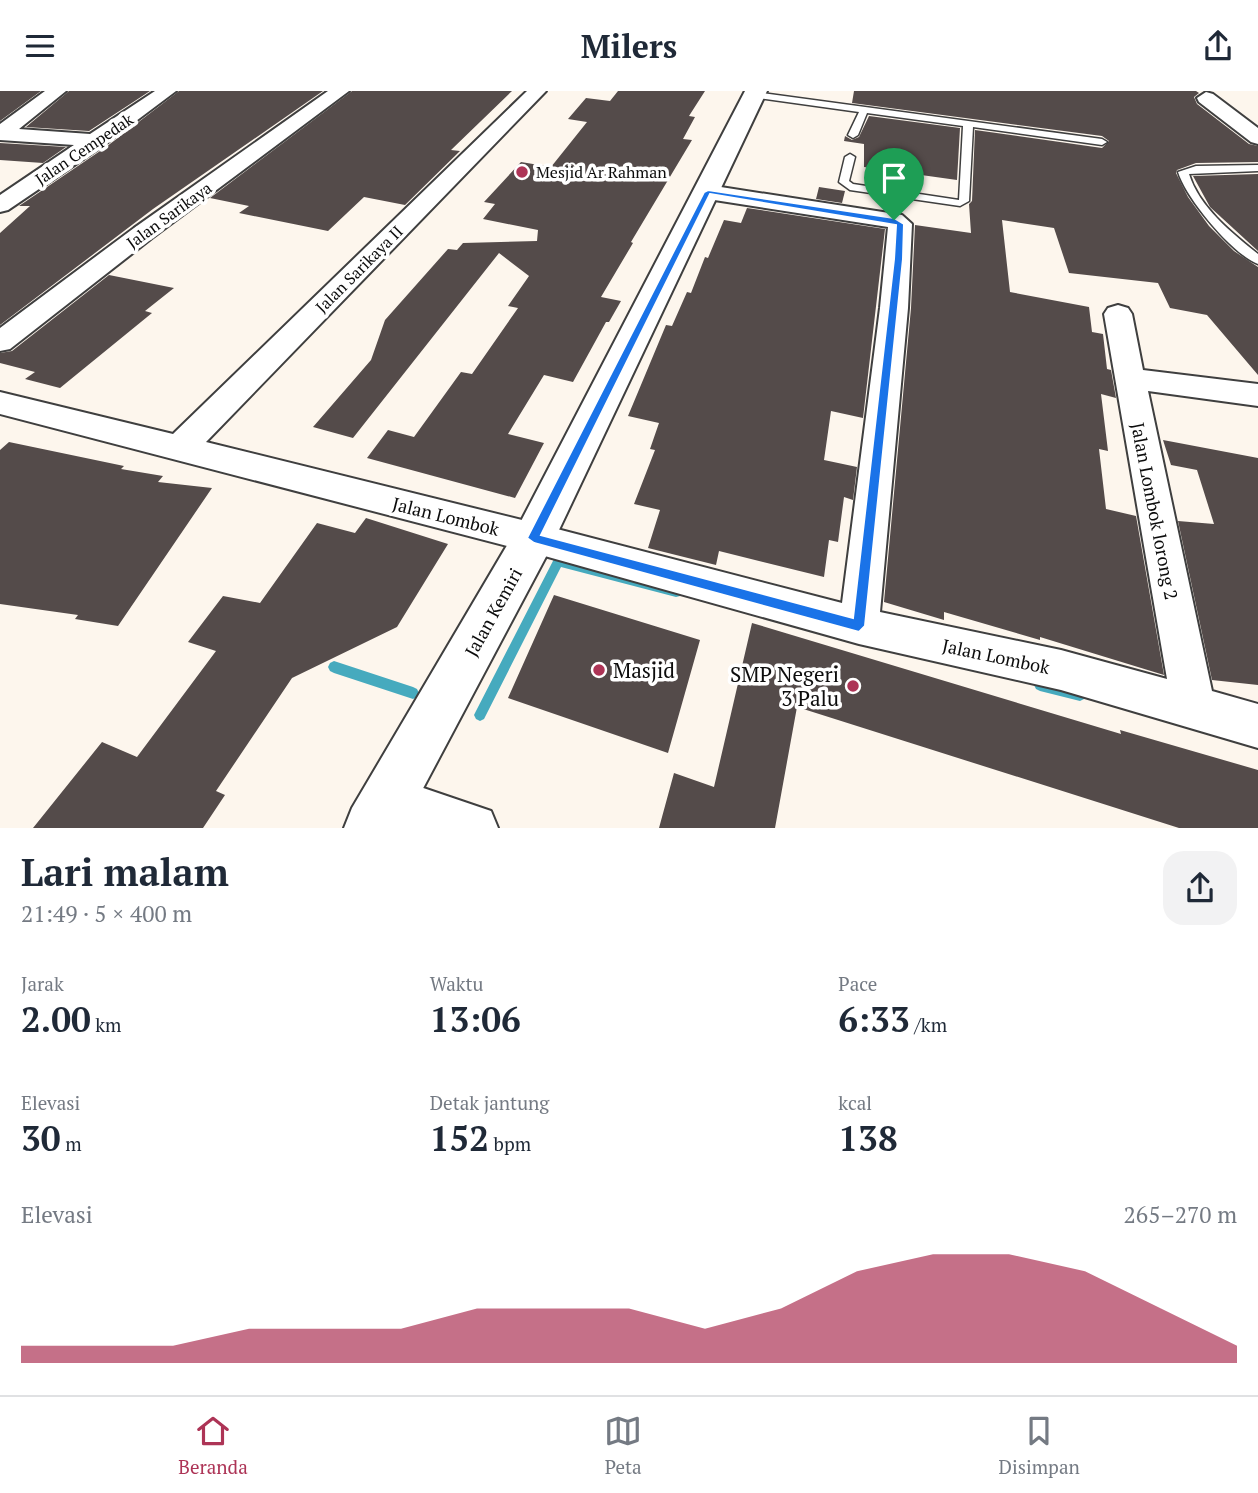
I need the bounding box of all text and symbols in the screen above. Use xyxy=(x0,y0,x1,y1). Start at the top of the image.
text: Milers xyxy=(581,25,677,67)
icon: menu xyxy=(21,27,59,65)
icon: share xyxy=(1199,27,1237,65)
street label: Jalan Cempedak xyxy=(31,108,138,190)
pin xyxy=(864,148,924,220)
icon: arrive xyxy=(875,159,913,197)
place label: Mesjid Ar Rahman xyxy=(536,161,667,183)
marker: Mesjid Ar Rahman xyxy=(514,164,530,180)
street label: Jalan Sarikaya xyxy=(122,177,216,253)
street label: Jalan Sarikaya II xyxy=(311,221,407,317)
street label: Jalan Lombok lorong 2 xyxy=(1126,420,1184,602)
street label: Jalan Lombok xyxy=(390,491,503,541)
street label: Jalan Kemiri xyxy=(459,563,527,661)
street label: Jalan Lombok xyxy=(940,633,1053,679)
place label: Masjid xyxy=(613,656,675,684)
place label: SMP Negeri 3 Palu xyxy=(730,660,839,712)
marker: Masjid xyxy=(591,662,607,678)
marker: SMP Negeri 3 Palu xyxy=(845,678,861,694)
text: Lari malam xyxy=(21,847,229,897)
button: share xyxy=(1163,851,1237,925)
text: 21:49 · 5 × 400 m xyxy=(21,898,192,929)
text: Jarak xyxy=(21,971,64,996)
text: Waktu xyxy=(430,971,484,996)
text: Pace xyxy=(838,971,877,996)
text: 2.00 xyxy=(21,996,91,1042)
text: 13:06 xyxy=(430,996,521,1042)
text: 6:33 xyxy=(838,996,910,1042)
text: km xyxy=(91,1012,122,1037)
text: /km xyxy=(910,1012,947,1037)
text: Elevasi xyxy=(21,1090,80,1115)
text: Detak jantung xyxy=(430,1090,549,1115)
text: kcal xyxy=(838,1090,872,1115)
text: 30 xyxy=(21,1115,61,1161)
text: 152 xyxy=(430,1115,489,1161)
text: 138 xyxy=(838,1115,898,1161)
text: m xyxy=(61,1131,82,1156)
text: bpm xyxy=(489,1131,531,1156)
text: Elevasi xyxy=(21,1199,93,1230)
text: 265–270 m xyxy=(1124,1199,1237,1230)
tab: Beranda xyxy=(178,1412,248,1479)
tab: Peta xyxy=(604,1412,642,1479)
tab: Disimpan xyxy=(999,1412,1080,1479)

